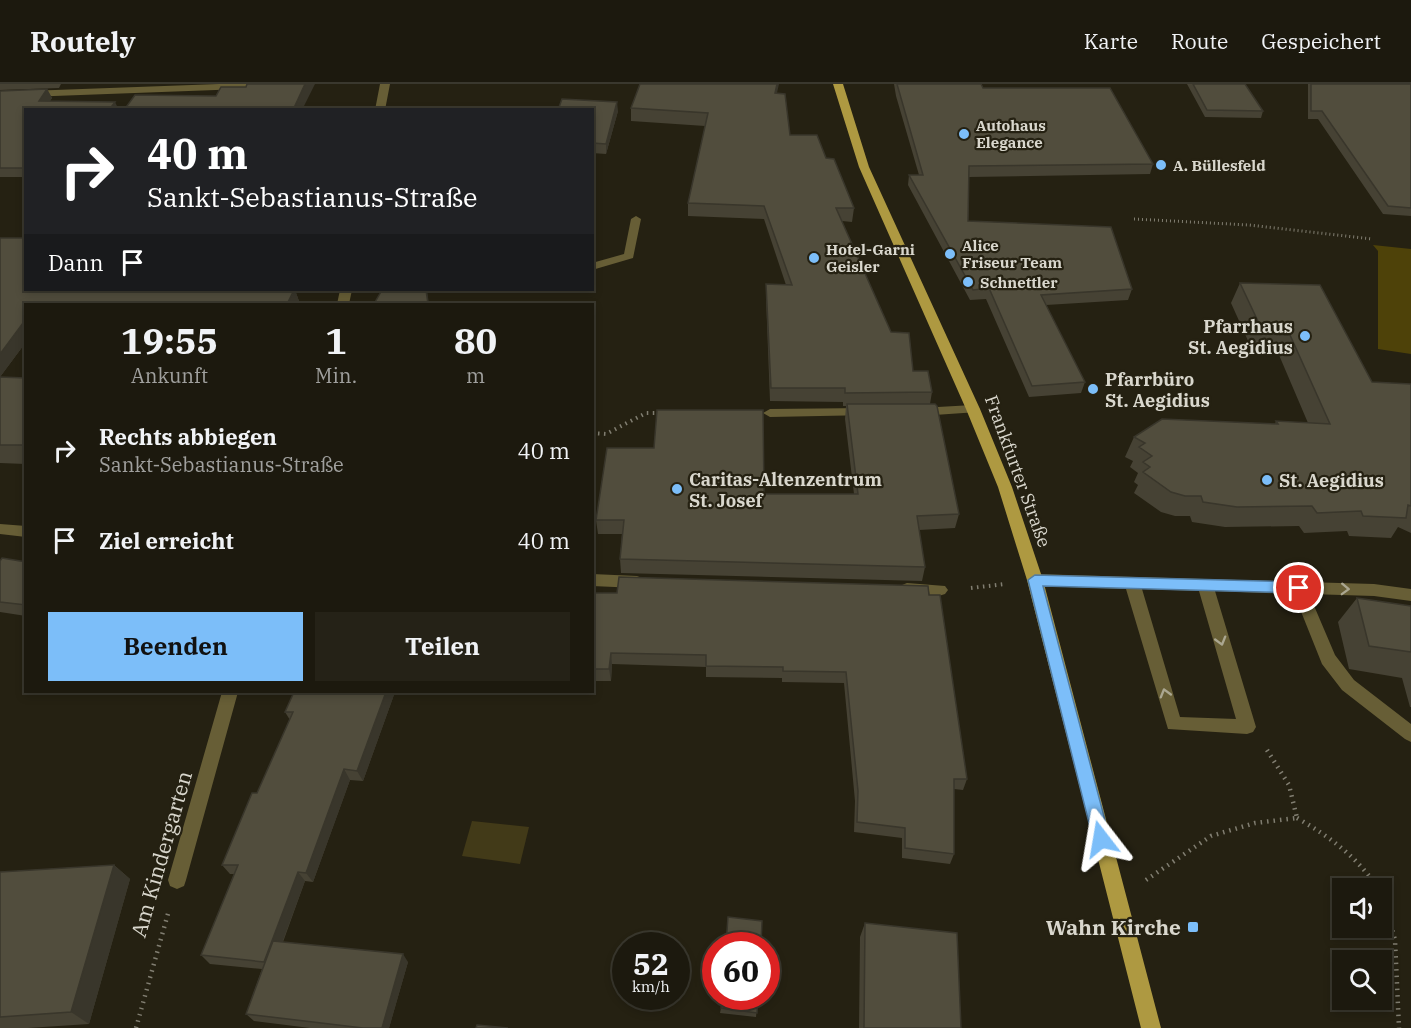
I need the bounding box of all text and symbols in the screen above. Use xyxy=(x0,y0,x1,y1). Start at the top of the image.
text: Routely xyxy=(30,23,136,60)
text: Karte xyxy=(1084,27,1138,55)
text: Route xyxy=(1171,27,1228,55)
text: Gespeichert xyxy=(1261,27,1381,55)
place label: Autohaus Elegance xyxy=(976,116,1046,152)
text: 40 m xyxy=(147,126,248,181)
marker: Autohaus Elegance xyxy=(957,127,971,141)
icon: right xyxy=(48,132,126,210)
place label: A. Büllesfeld xyxy=(1173,156,1266,175)
marker: A. Büllesfeld xyxy=(1154,158,1168,172)
text: Sankt-Sebastianus-Straße xyxy=(147,179,478,214)
place label: Alice Friseur Team xyxy=(962,236,1063,272)
place label: Hotel-Garni Geisler xyxy=(826,240,915,276)
icon: arrive xyxy=(116,246,149,279)
marker: Alice Friseur Team xyxy=(943,247,957,261)
text: Dann xyxy=(48,248,104,277)
marker: Hotel-Garni Geisler xyxy=(807,251,821,265)
place label: Schnettler xyxy=(980,273,1058,292)
marker: Schnettler xyxy=(961,275,975,289)
place label: Pfarrhaus St. Aegidius xyxy=(1188,315,1293,359)
text: 19:55 xyxy=(121,317,218,364)
text: 1 xyxy=(325,317,347,364)
text: 80 xyxy=(454,317,497,364)
marker: Pfarrhaus St. Aegidius xyxy=(1298,329,1312,343)
text: Ankunft xyxy=(131,362,208,389)
text: Min. xyxy=(315,362,357,389)
text: m xyxy=(466,362,485,389)
place label: Pfarrbüro St. Aegidius xyxy=(1105,368,1210,412)
marker: Pfarrbüro St. Aegidius xyxy=(1086,382,1100,396)
street label: Frankfurter Straße xyxy=(980,392,1056,550)
text: Rechts abbiegen xyxy=(99,422,277,451)
icon: right xyxy=(48,434,81,467)
text: 40 m xyxy=(518,436,570,465)
text: Sankt-Sebastianus-Straße xyxy=(99,451,344,478)
place label: Caritas-Altenzentrum St. Josef xyxy=(689,468,882,512)
place label: St. Aegidius xyxy=(1279,469,1384,492)
marker: St. Aegidius xyxy=(1260,473,1274,487)
marker: Caritas-Altenzentrum St. Josef xyxy=(670,482,684,496)
icon: arrive xyxy=(48,524,81,557)
text: Ziel erreicht xyxy=(99,526,234,555)
text: 40 m xyxy=(518,526,570,555)
pin xyxy=(1273,562,1324,613)
icon: arrive xyxy=(1282,571,1315,604)
one-way arrow xyxy=(1341,583,1350,595)
button: Beenden xyxy=(48,612,303,681)
button: Teilen xyxy=(315,612,570,681)
one-way arrow xyxy=(1214,636,1227,646)
one-way arrow xyxy=(1160,688,1172,699)
street label: Am Kindergarten xyxy=(124,768,198,940)
position arrow xyxy=(1069,807,1133,871)
map controls xyxy=(1332,878,1392,1010)
button: sound xyxy=(1332,878,1392,938)
place label: Wahn Kirche xyxy=(1046,913,1181,941)
marker: Wahn Kirche xyxy=(1186,920,1200,934)
speed limit sign: 60 xyxy=(702,932,780,1010)
text: 52 xyxy=(633,944,669,983)
button: search xyxy=(1332,950,1392,1010)
text: km/h xyxy=(632,977,670,996)

